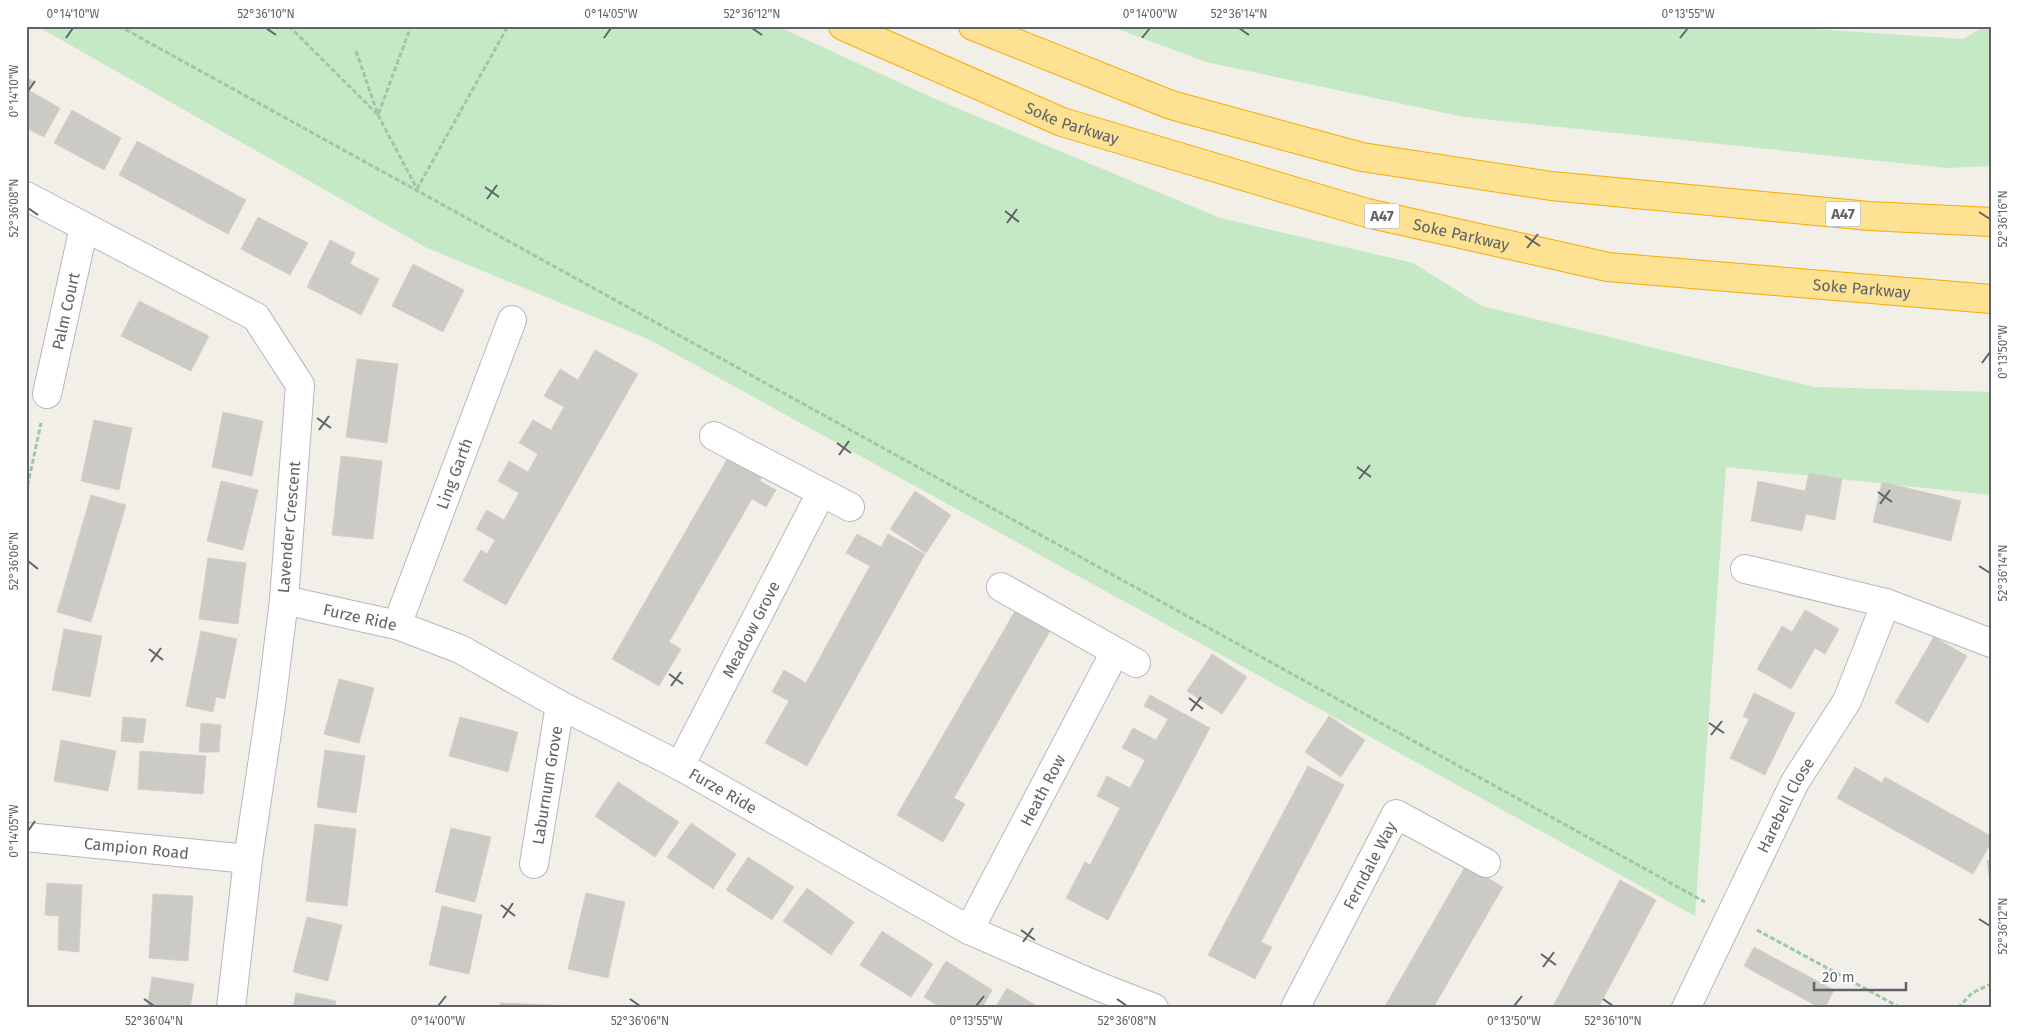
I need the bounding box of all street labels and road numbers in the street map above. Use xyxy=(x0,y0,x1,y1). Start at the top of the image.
street label: Soke Parkway xyxy=(1022,98,1121,148)
road number: A47 xyxy=(1826,202,1860,226)
road number: A47 xyxy=(1364,204,1400,228)
street label: Soke Parkway xyxy=(1411,214,1511,254)
street label: Palm Court xyxy=(48,270,83,352)
street label: Soke Parkway xyxy=(1812,275,1912,302)
street label: Ling Garth xyxy=(432,435,476,512)
street label: Lavender Crescent xyxy=(274,460,304,594)
street label: Meadow Grove xyxy=(718,578,783,681)
street label: Furze Ride xyxy=(321,599,399,634)
street label: Laburnum Grove xyxy=(528,724,566,846)
street label: Heath Row xyxy=(1016,751,1069,829)
street label: Harebell Close xyxy=(1753,754,1818,856)
street label: Furze Ride xyxy=(686,764,760,817)
street label: Ferndale Way xyxy=(1339,818,1400,912)
street label: Campion Road xyxy=(83,833,190,863)

